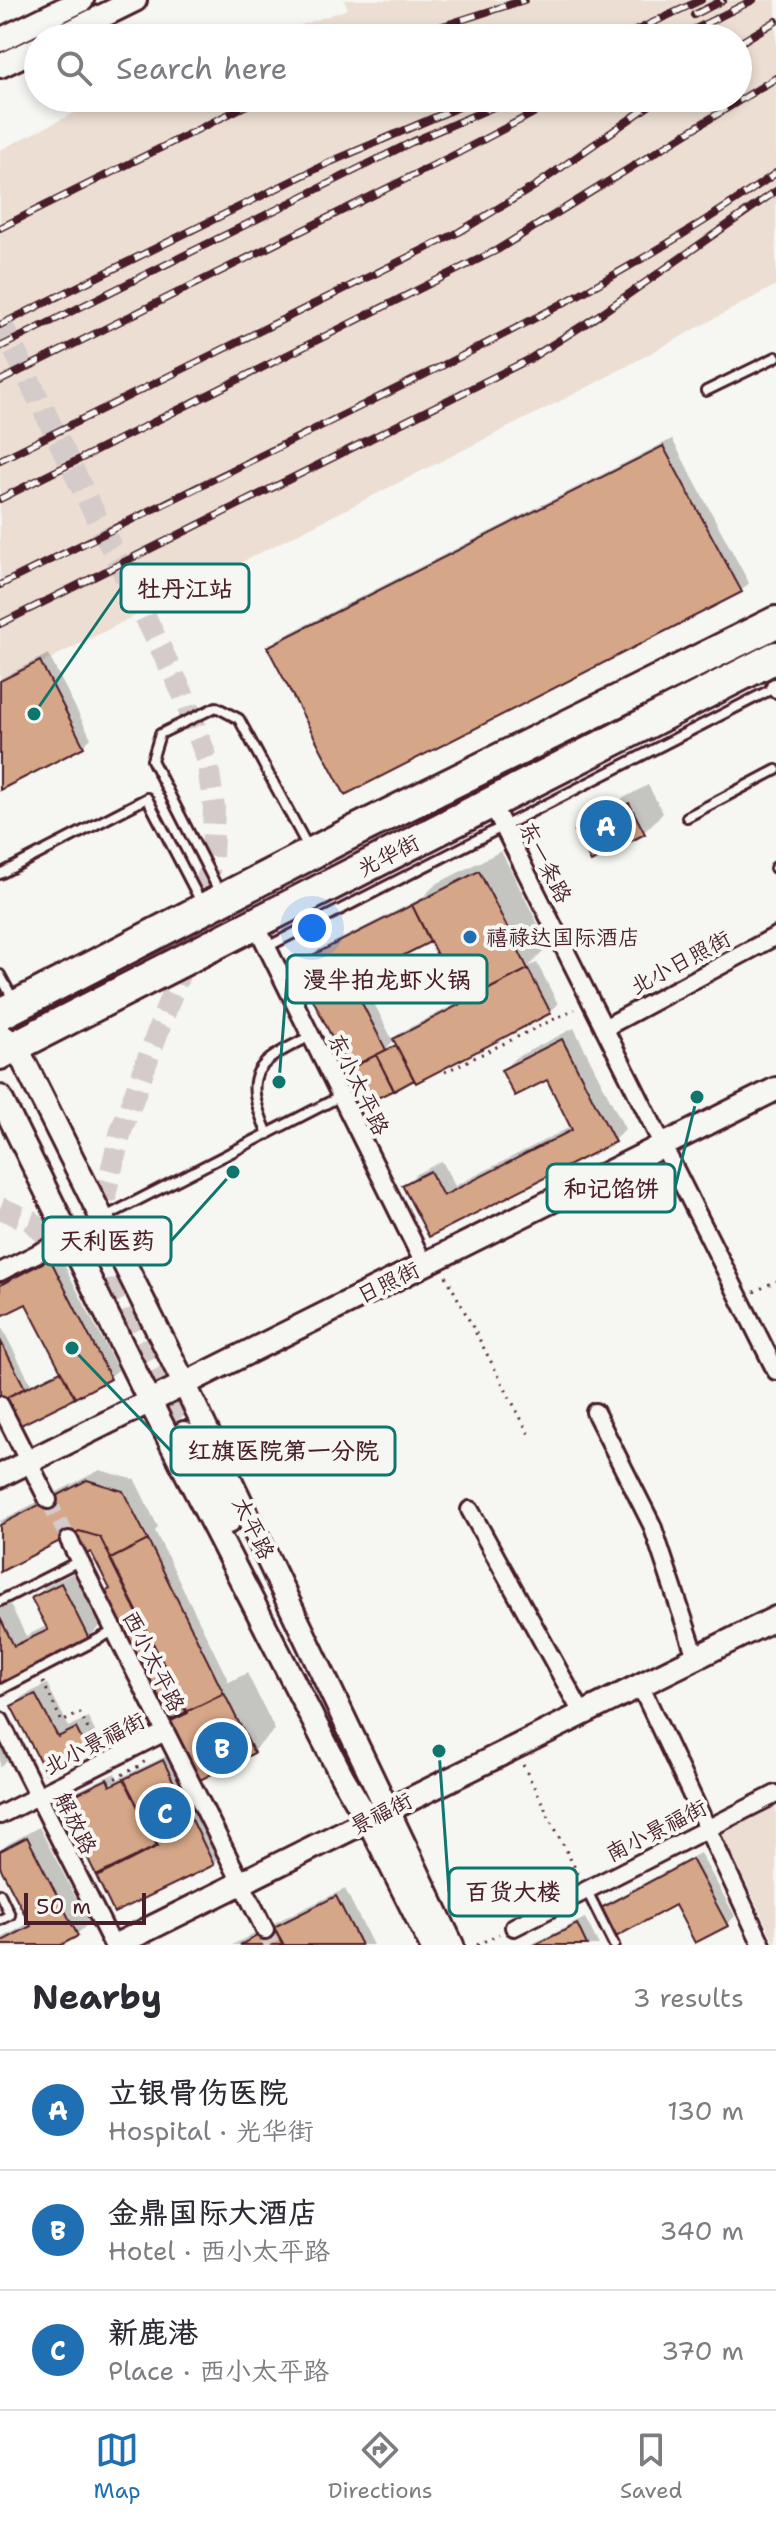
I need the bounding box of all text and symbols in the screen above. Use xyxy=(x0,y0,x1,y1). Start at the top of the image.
search box xyxy=(24,24,752,112)
icon: search xyxy=(52,46,96,90)
text: Search here xyxy=(116,48,287,89)
callout: 牡丹江站 xyxy=(121,564,249,612)
text: 牡丹江站 xyxy=(137,573,233,605)
pin: A xyxy=(580,796,632,856)
street label: 东一条路 xyxy=(513,816,578,908)
street label: 光华街 xyxy=(352,828,424,883)
your location xyxy=(292,908,332,948)
place label: 禧禄达国际酒店 xyxy=(486,923,640,952)
street label: 北小日照街 xyxy=(625,924,736,1001)
marker: 禧禄达国际酒店 xyxy=(461,928,479,946)
callout: 漫半拍龙虾火锅 xyxy=(287,955,487,1003)
text: 漫半拍龙虾火锅 xyxy=(303,964,471,996)
street label: 东小太平路 xyxy=(321,1028,396,1140)
callout: 和记馅饼 xyxy=(547,1164,675,1212)
text: 和记馅饼 xyxy=(563,1173,659,1205)
callout: 天利医药 xyxy=(43,1217,171,1265)
text: 天利医药 xyxy=(59,1225,155,1257)
street label: 日照街 xyxy=(352,1255,424,1310)
callout: 红旗医院第一分院 xyxy=(171,1427,395,1475)
text: 红旗医院第一分院 xyxy=(187,1435,379,1467)
street label: 太平路 xyxy=(226,1492,281,1564)
street label: 西小太平路 xyxy=(116,1606,191,1717)
street label: 北小景福街 xyxy=(39,1706,150,1781)
pin: B xyxy=(196,1718,248,1778)
pin: C xyxy=(139,1783,191,1843)
street label: 景福街 xyxy=(345,1786,417,1841)
street label: 解放路 xyxy=(48,1787,103,1859)
street label: 南小景福街 xyxy=(601,1793,712,1868)
callout: 百货大楼 xyxy=(449,1868,577,1916)
text: 百货大楼 xyxy=(465,1876,561,1908)
scale bar xyxy=(24,1889,146,1925)
text: 50 m xyxy=(36,1892,91,1921)
text: Nearby xyxy=(32,1974,162,2020)
text: 3 results xyxy=(632,1980,744,2015)
text: 立银骨伤医院 xyxy=(108,2072,288,2113)
text: A xyxy=(48,2093,68,2128)
text: 130 m xyxy=(667,2093,744,2128)
text: Hospital · 光华街 xyxy=(108,2113,314,2148)
text: 金鼎国际大酒店 xyxy=(108,2192,318,2233)
text: B xyxy=(50,2213,66,2248)
text: 340 m xyxy=(659,2213,744,2248)
text: Hotel · 西小太平路 xyxy=(108,2233,330,2268)
text: 新鹿港 xyxy=(108,2312,198,2353)
text: C xyxy=(50,2333,66,2368)
text: 370 m xyxy=(661,2333,744,2368)
text: Place · 西小太平路 xyxy=(108,2353,329,2388)
tab: Map xyxy=(94,2428,141,2505)
tab: Directions xyxy=(328,2428,433,2505)
tab: Saved xyxy=(620,2428,682,2505)

